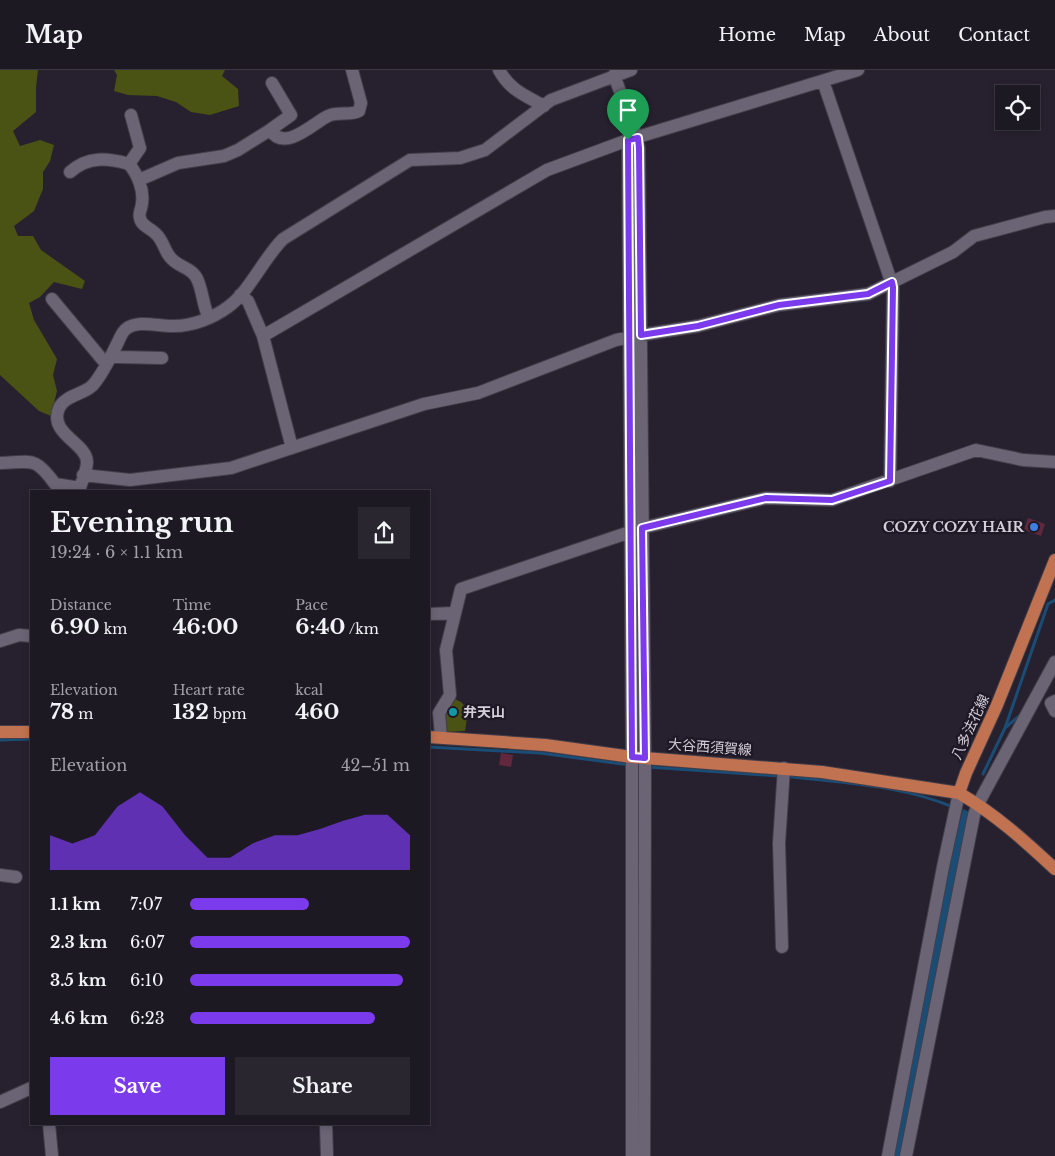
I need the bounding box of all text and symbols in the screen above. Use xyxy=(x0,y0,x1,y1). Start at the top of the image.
text: Map xyxy=(25,20,83,49)
text: Home xyxy=(718,24,776,46)
text: Map xyxy=(804,24,846,46)
text: About xyxy=(874,24,930,46)
text: Contact xyxy=(958,24,1030,46)
map controls xyxy=(995,85,1040,130)
button: locate xyxy=(995,85,1040,130)
pin xyxy=(607,89,649,140)
icon: arrive xyxy=(614,96,642,124)
text: Evening run xyxy=(50,505,234,540)
button: share xyxy=(358,507,410,559)
place label: COZY COZY HAIR xyxy=(883,518,1025,536)
marker: COZY COZY HAIR xyxy=(1028,521,1040,533)
text: 19:24 · 6 × 1.1 km xyxy=(50,542,183,562)
text: Distance xyxy=(50,596,112,614)
text: Time xyxy=(173,596,211,614)
text: Pace xyxy=(295,596,328,614)
text: 6.90 xyxy=(50,614,100,640)
text: 46:00 xyxy=(173,614,238,640)
text: 6:40 xyxy=(295,614,345,640)
text: km xyxy=(100,620,127,638)
text: /km xyxy=(345,620,379,638)
text: Elevation xyxy=(50,681,118,699)
text: Heart rate xyxy=(173,681,245,699)
text: kcal xyxy=(295,681,323,699)
street label: 八多法花線 xyxy=(947,691,993,763)
text: 78 xyxy=(50,699,74,725)
text: 132 xyxy=(173,699,209,725)
text: 460 xyxy=(295,699,339,725)
place label: 弁天山 xyxy=(463,703,505,721)
text: m xyxy=(74,705,93,723)
text: bpm xyxy=(209,705,247,723)
marker: 弁天山 xyxy=(447,706,459,718)
street label: 大谷西須賀線 xyxy=(667,735,753,759)
text: Elevation xyxy=(50,755,127,775)
text: 42–51 m xyxy=(341,755,410,775)
text: 1.1 km xyxy=(50,894,101,914)
text: 7:07 xyxy=(130,894,162,914)
text: 2.3 km xyxy=(50,932,107,952)
text: 6:07 xyxy=(130,932,164,952)
text: 3.5 km xyxy=(50,970,106,990)
text: 6:10 xyxy=(130,970,163,990)
text: 4.6 km xyxy=(50,1008,108,1028)
text: 6:23 xyxy=(130,1008,165,1028)
button: Save xyxy=(50,1057,225,1115)
button: Share xyxy=(235,1057,410,1115)

